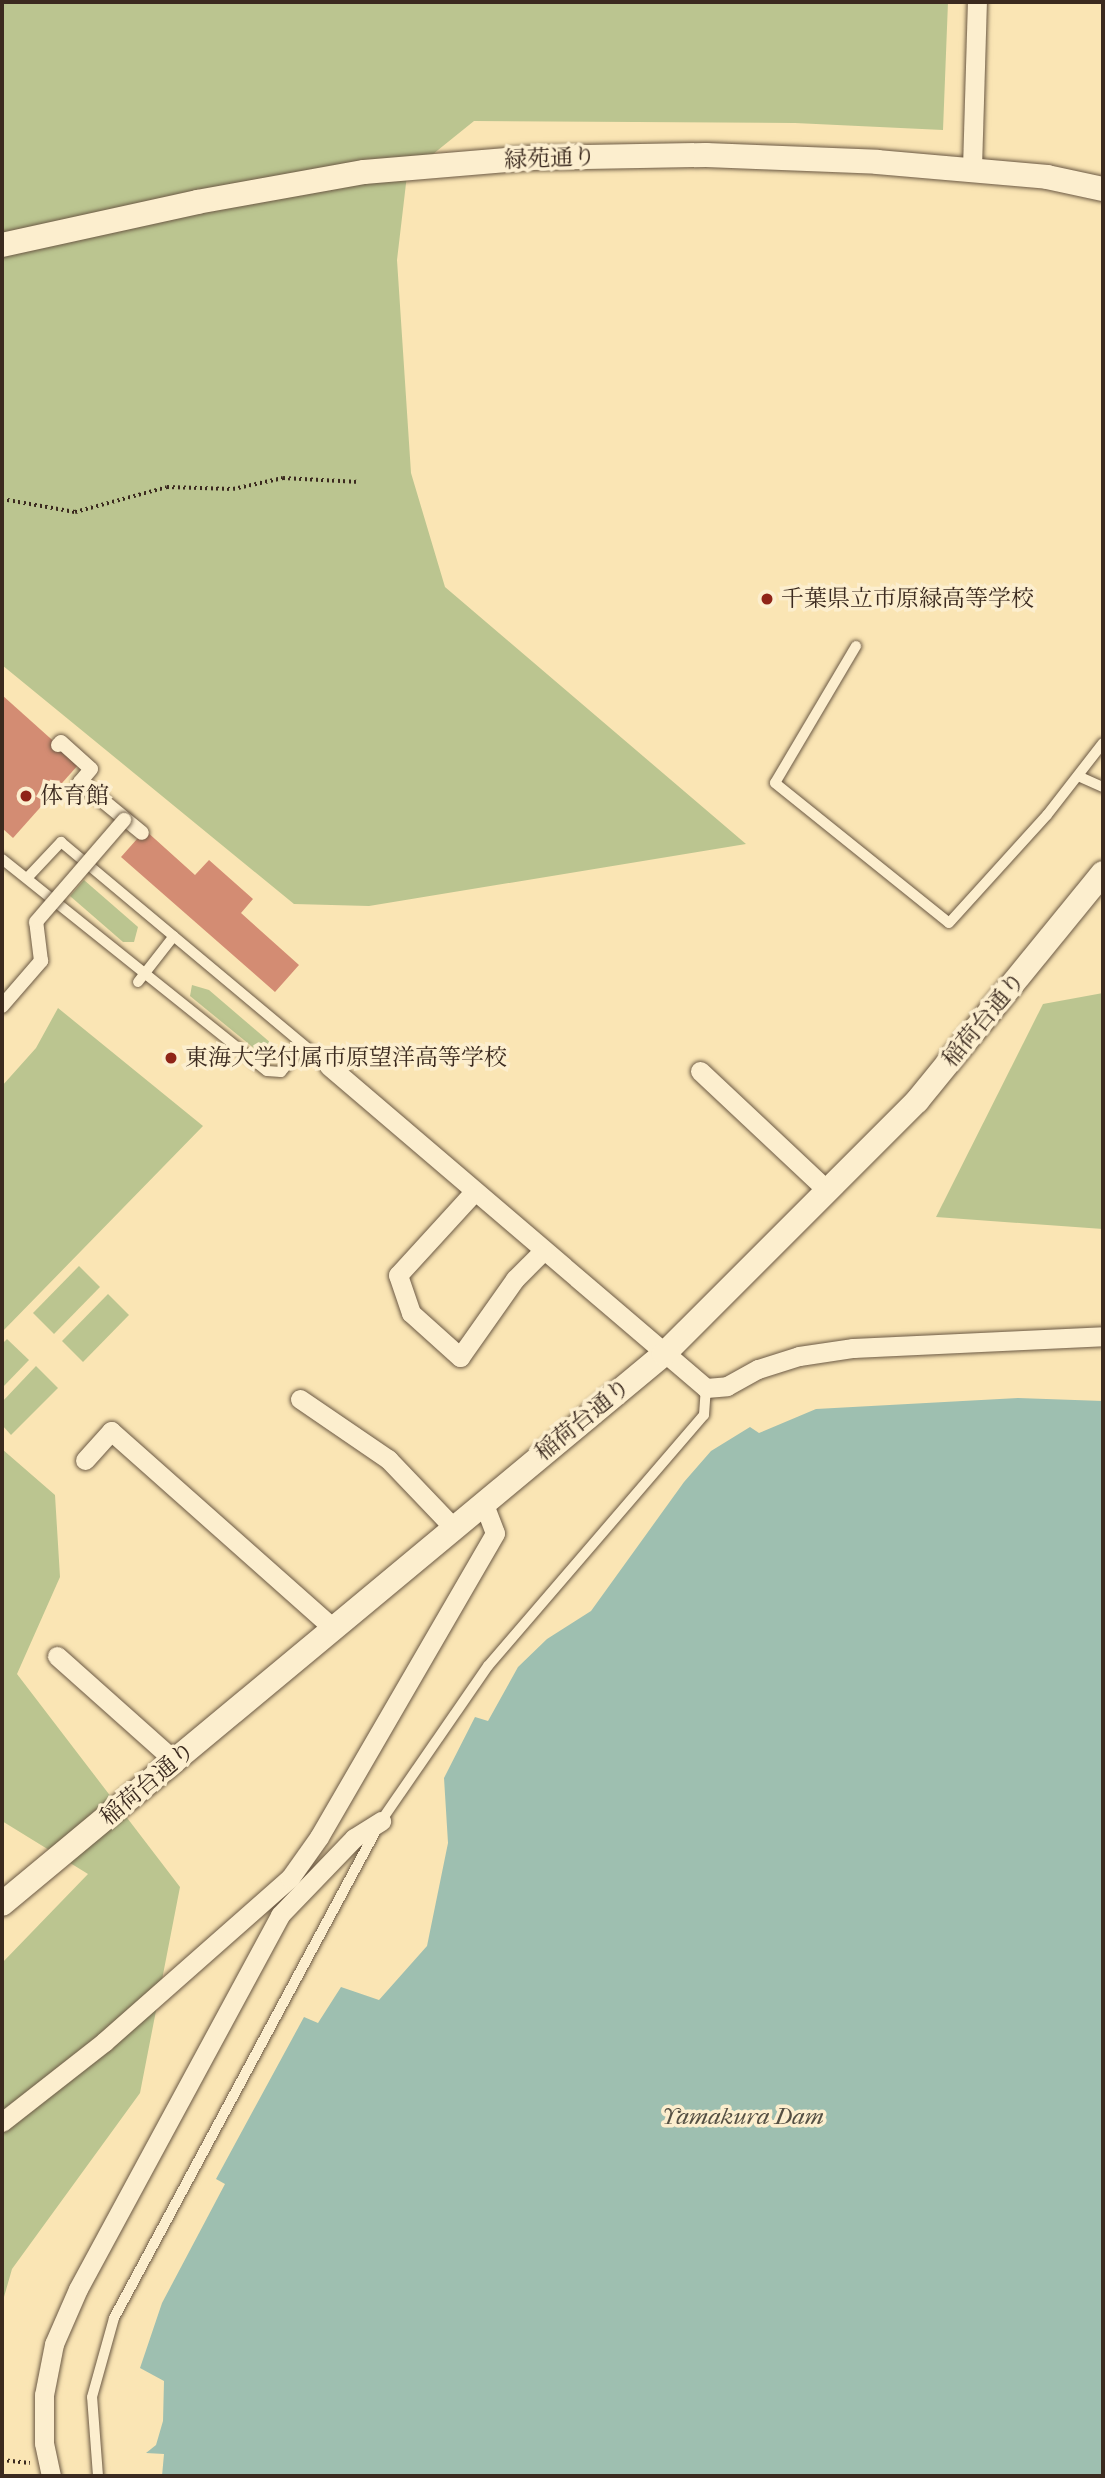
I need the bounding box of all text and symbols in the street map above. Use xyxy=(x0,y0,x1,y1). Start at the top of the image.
street label: 緑苑通り xyxy=(504,144,596,174)
place label: 千葉県立市原緑高等学校 xyxy=(781,585,1034,613)
marker: 千葉県立市原緑高等学校 xyxy=(759,591,775,607)
place label: 体育館 xyxy=(40,782,109,810)
marker: 体育館 xyxy=(18,788,34,804)
street label: 稲荷台通り xyxy=(936,967,1032,1073)
place label: 東海大学付属市原望洋高等学校 xyxy=(185,1044,507,1072)
marker: 東海大学付属市原望洋高等学校 xyxy=(163,1050,179,1066)
street label: 稲荷台通り xyxy=(530,1373,636,1467)
street label: 稲荷台通り xyxy=(95,1736,201,1832)
water label: Yamakura Dam xyxy=(662,2103,824,2131)

